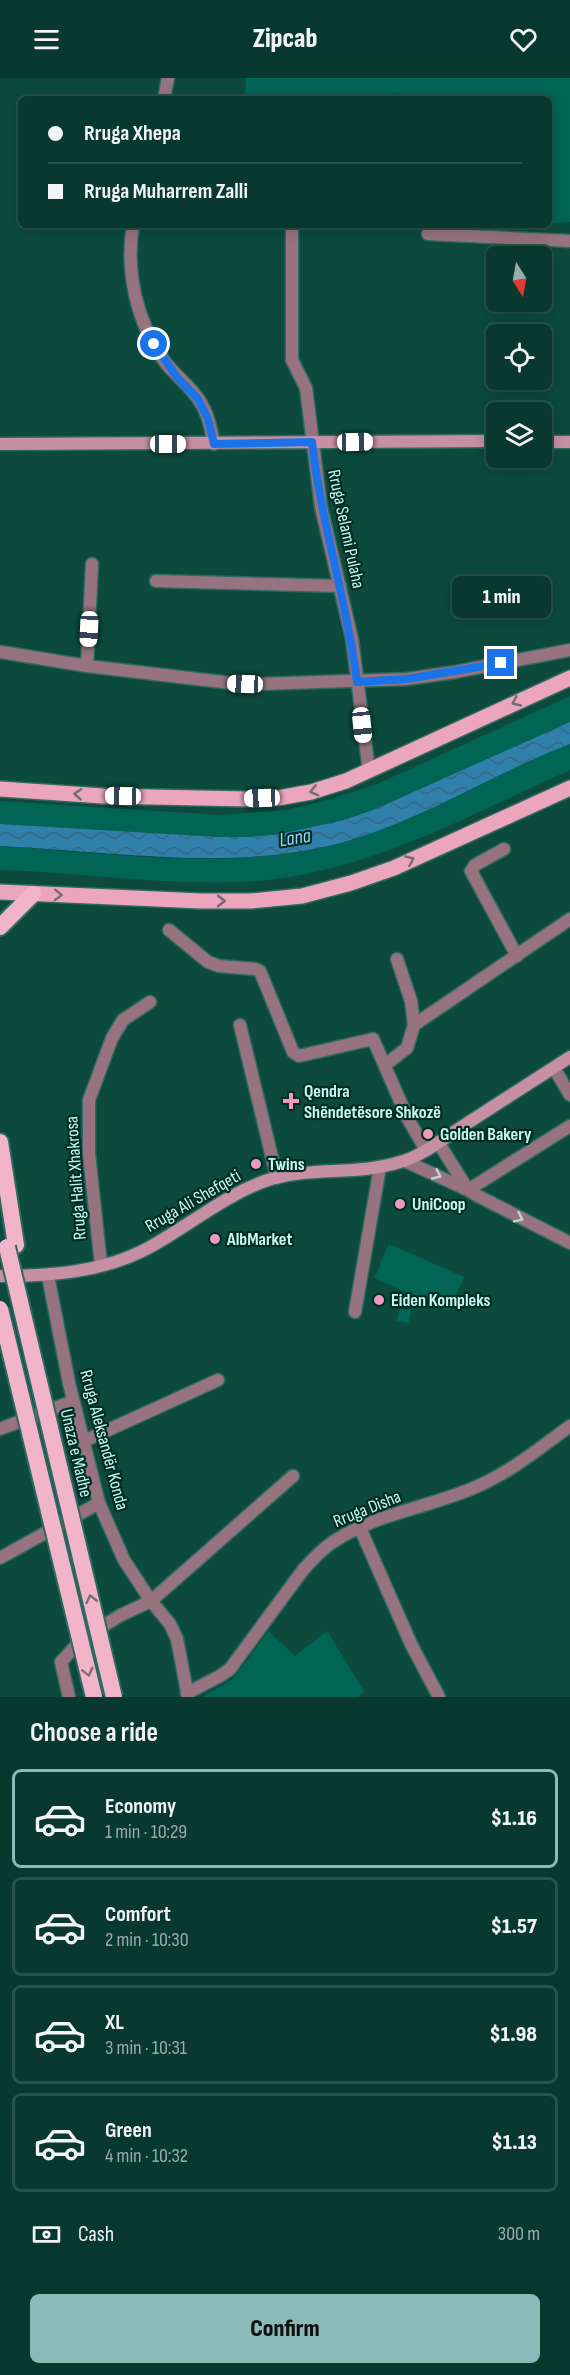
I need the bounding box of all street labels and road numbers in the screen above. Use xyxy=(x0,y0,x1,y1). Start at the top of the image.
street label: Rruga Selami Pulaha xyxy=(323,468,369,590)
street label: Rruga Halit Xhakrosa xyxy=(61,1115,91,1241)
street label: Rruga Ali Shefqeti xyxy=(142,1165,244,1237)
street label: Rruga Aleksandër Konda xyxy=(75,1368,133,1512)
street label: Unaza e Madhe xyxy=(56,1407,96,1499)
street label: Rruga Disha xyxy=(330,1486,404,1532)

